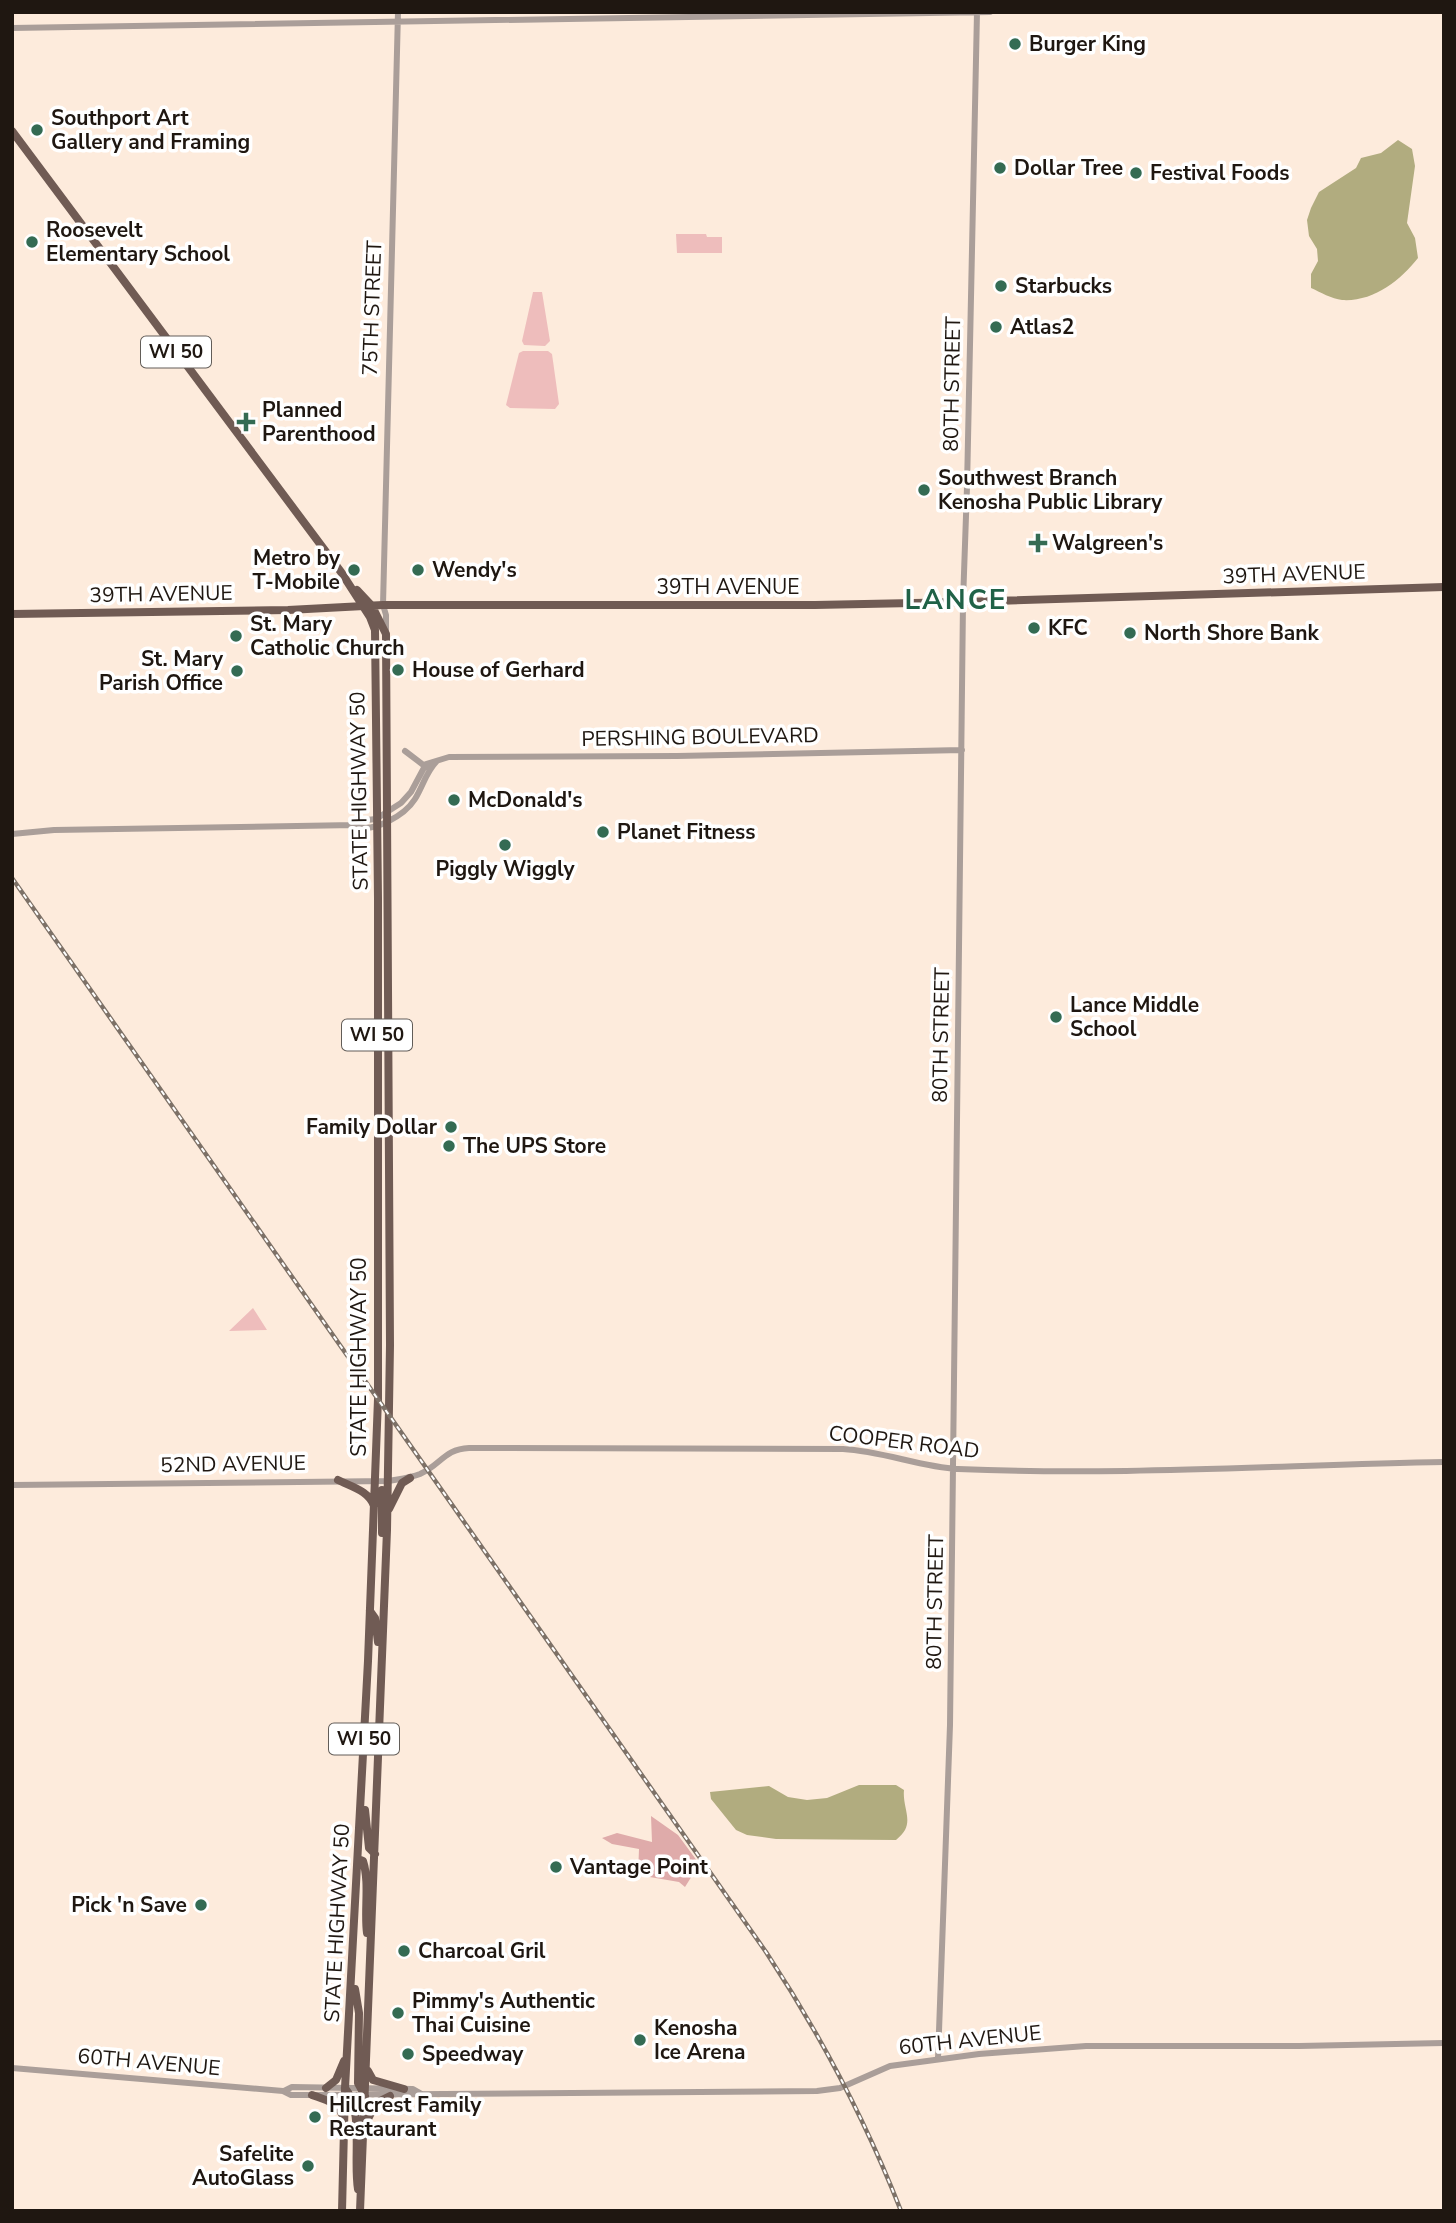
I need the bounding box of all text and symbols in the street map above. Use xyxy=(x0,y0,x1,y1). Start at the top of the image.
place label: Burger King xyxy=(1029,30,1146,58)
marker: Burger King xyxy=(1007,36,1023,52)
place label: Southport Art Gallery and Framing xyxy=(51,104,250,156)
marker: Southport Art Gallery and Framing xyxy=(29,122,45,138)
place label: Dollar Tree xyxy=(1014,154,1123,182)
place label: Festival Foods xyxy=(1150,159,1290,187)
marker: Dollar Tree xyxy=(992,160,1008,176)
marker: Festival Foods xyxy=(1128,165,1144,181)
place label: Roosevelt Elementary School xyxy=(46,216,230,268)
marker: Roosevelt Elementary School xyxy=(24,234,40,250)
street label: 75TH STREET xyxy=(356,240,388,376)
place label: Starbucks xyxy=(1015,272,1112,300)
marker: Starbucks xyxy=(993,278,1009,294)
place label: Atlas2 xyxy=(1010,313,1074,341)
street label: 80TH STREET xyxy=(937,316,967,452)
marker: Atlas2 xyxy=(988,319,1004,335)
road number: WI 50 xyxy=(141,336,211,368)
place label: Planned Parenthood xyxy=(262,396,376,448)
marker: Planned Parenthood xyxy=(236,412,256,432)
place label: Southwest Branch Kenosha Public Library xyxy=(938,464,1163,516)
marker: Southwest Branch Kenosha Public Library xyxy=(916,482,932,498)
place label: Walgreen's xyxy=(1052,529,1163,557)
marker: Walgreen's xyxy=(1030,535,1046,551)
place label: Metro by T-Mobile xyxy=(253,544,341,596)
place label: Wendy's xyxy=(432,556,517,584)
street label: 39TH AVENUE xyxy=(1222,558,1366,590)
marker: Metro by T-Mobile xyxy=(346,562,362,578)
marker: Wendy's xyxy=(410,562,426,578)
street label: 39TH AVENUE xyxy=(656,573,800,601)
street label: 39TH AVENUE xyxy=(89,579,233,609)
district label: LANCE xyxy=(905,581,1007,619)
place label: St. Mary Catholic Church xyxy=(250,610,404,662)
place label: KFC xyxy=(1048,614,1088,642)
place label: North Shore Bank xyxy=(1144,619,1320,647)
marker: KFC xyxy=(1026,620,1042,636)
marker: North Shore Bank xyxy=(1122,625,1138,641)
marker: St. Mary Catholic Church xyxy=(228,628,244,644)
place label: St. Mary Parish Office xyxy=(99,645,224,697)
place label: House of Gerhard xyxy=(412,656,585,684)
marker: House of Gerhard xyxy=(390,662,406,678)
marker: St. Mary Parish Office xyxy=(229,663,245,679)
street label: STATE HIGHWAY 50 xyxy=(343,691,375,891)
street label: PERSHING BOULEVARD xyxy=(581,721,819,753)
place label: McDonald's xyxy=(468,786,583,814)
marker: McDonald's xyxy=(446,792,462,808)
place label: Planet Fitness xyxy=(617,818,756,846)
marker: Planet Fitness xyxy=(595,824,611,840)
marker: Piggly Wiggly xyxy=(497,837,513,853)
place label: Piggly Wiggly xyxy=(435,855,576,883)
street label: 80TH STREET xyxy=(926,967,956,1103)
place label: Lance Middle School xyxy=(1070,991,1199,1043)
marker: Lance Middle School xyxy=(1048,1009,1064,1025)
road number: WI 50 xyxy=(342,1020,412,1050)
place label: Family Dollar xyxy=(306,1113,438,1141)
marker: Family Dollar xyxy=(443,1119,459,1135)
place label: The UPS Store xyxy=(463,1132,606,1160)
marker: The UPS Store xyxy=(441,1138,457,1154)
street label: STATE HIGHWAY 50 xyxy=(345,1257,373,1457)
street label: COOPER ROAD xyxy=(827,1419,981,1465)
street label: 52ND AVENUE xyxy=(160,1449,306,1479)
street label: 80TH STREET xyxy=(920,1534,950,1670)
road number: WI 50 xyxy=(329,1723,399,1754)
street label: STATE HIGHWAY 50 xyxy=(318,1823,356,2023)
place label: Vantage Point xyxy=(569,1853,709,1881)
marker: Vantage Point xyxy=(548,1859,564,1875)
place label: Pick 'n Save xyxy=(71,1891,187,1919)
marker: Pick 'n Save xyxy=(193,1897,209,1913)
place label: Charcoal Gril xyxy=(418,1937,546,1965)
marker: Charcoal Gril xyxy=(396,1943,412,1959)
place label: Pimmy's Authentic Thai Cuisine xyxy=(412,1987,595,2039)
marker: Pimmy's Authentic Thai Cuisine xyxy=(390,2005,406,2021)
place label: Kenosha Ice Arena xyxy=(654,2014,746,2066)
street label: 60TH AVENUE xyxy=(897,2019,1043,2061)
marker: Kenosha Ice Arena xyxy=(632,2032,648,2048)
place label: Speedway xyxy=(422,2040,524,2068)
street label: 60TH AVENUE xyxy=(76,2042,222,2082)
marker: Speedway xyxy=(400,2046,416,2062)
place label: Hillcrest Family Restaurant xyxy=(329,2091,482,2143)
marker: Hillcrest Family Restaurant xyxy=(307,2109,323,2125)
place label: Safelite AutoGlass xyxy=(192,2140,294,2192)
marker: Safelite AutoGlass xyxy=(300,2158,316,2174)

